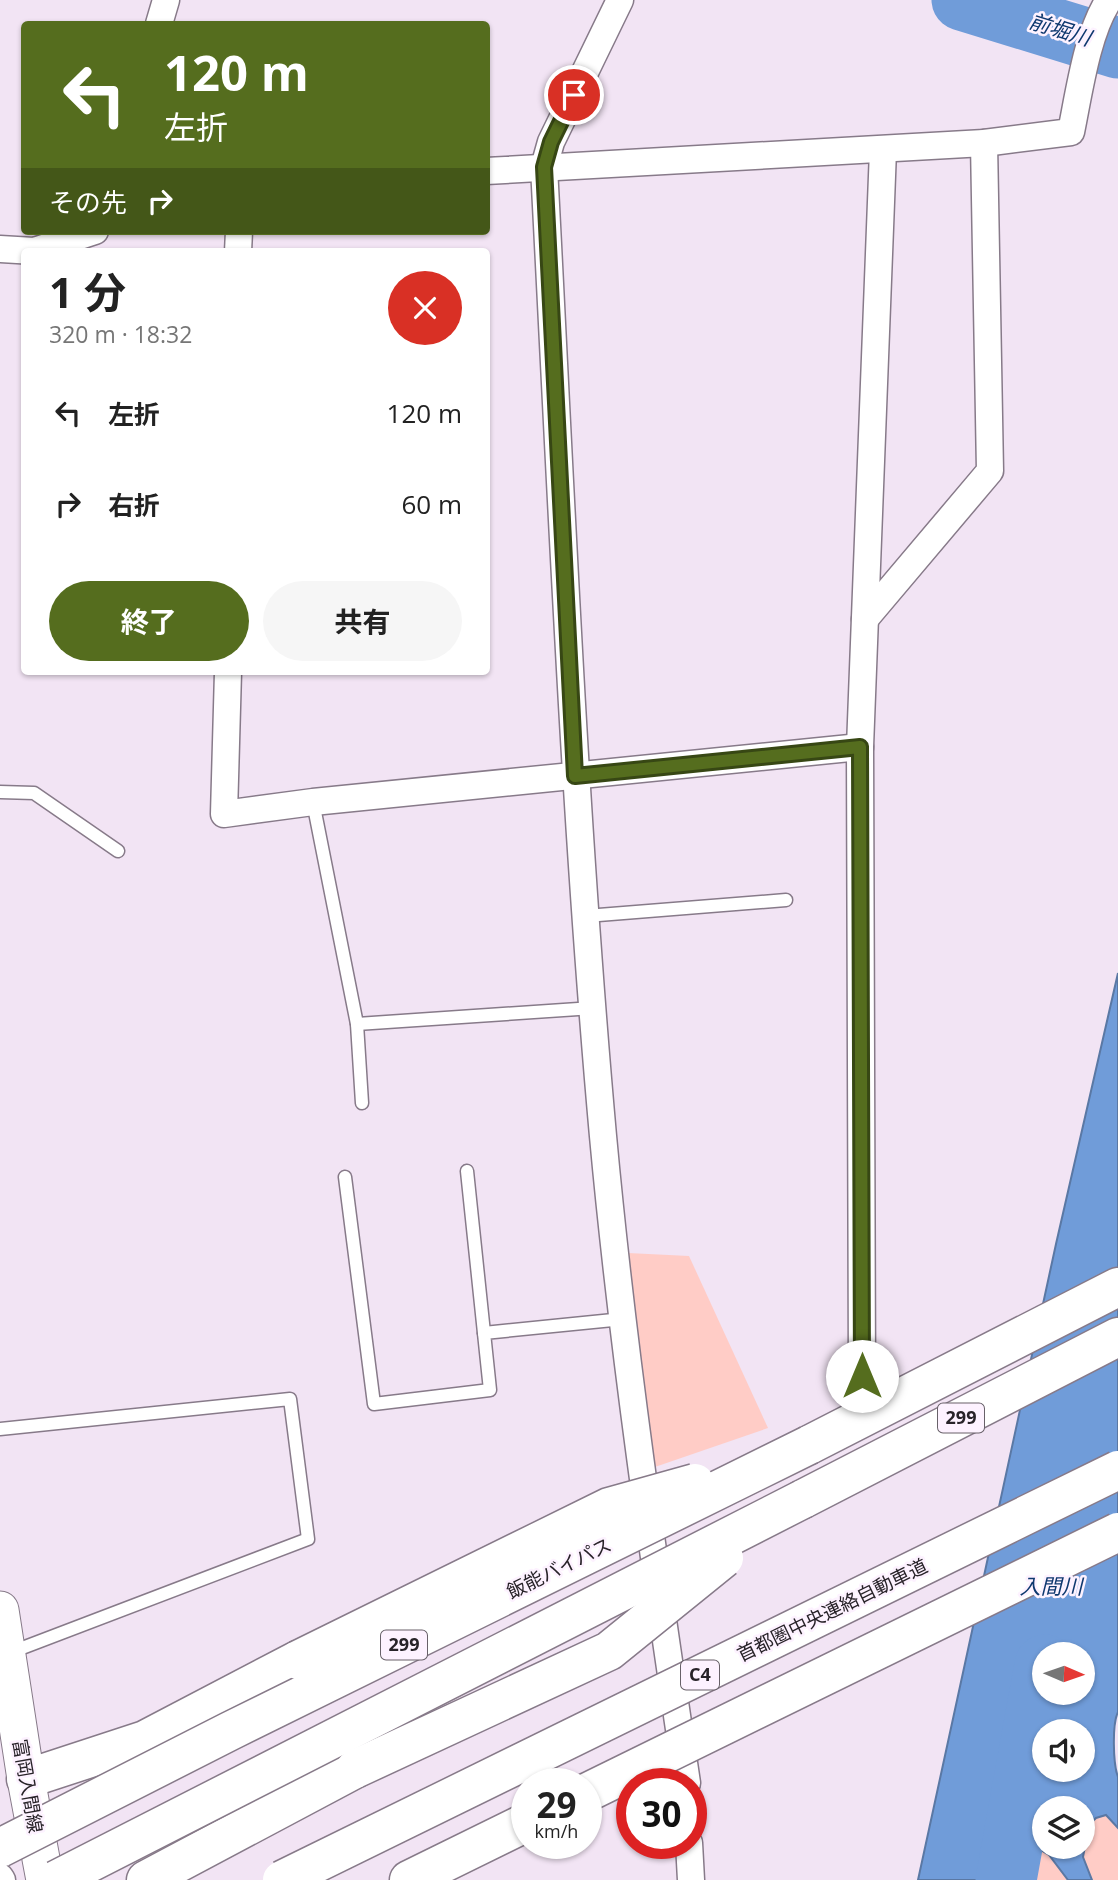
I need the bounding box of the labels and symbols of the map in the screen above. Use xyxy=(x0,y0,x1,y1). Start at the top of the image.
water label: 前堀川 xyxy=(1026,6,1096,52)
pin xyxy=(544,65,604,125)
position arrow xyxy=(825,1339,899,1413)
road number: 299 xyxy=(938,1404,984,1433)
street label: 飯能バイパス xyxy=(502,1531,616,1605)
street label: 首都圏中央連絡自動車道 xyxy=(732,1553,932,1667)
water label: 入間川 xyxy=(1020,1572,1084,1600)
road number: 299 xyxy=(381,1630,427,1660)
north arrow xyxy=(1032,1642,1096,1704)
road number: C4 xyxy=(681,1660,719,1690)
street label: 富岡入間線 xyxy=(7,1737,49,1835)
speed limit sign: 30 xyxy=(616,1768,707,1859)

